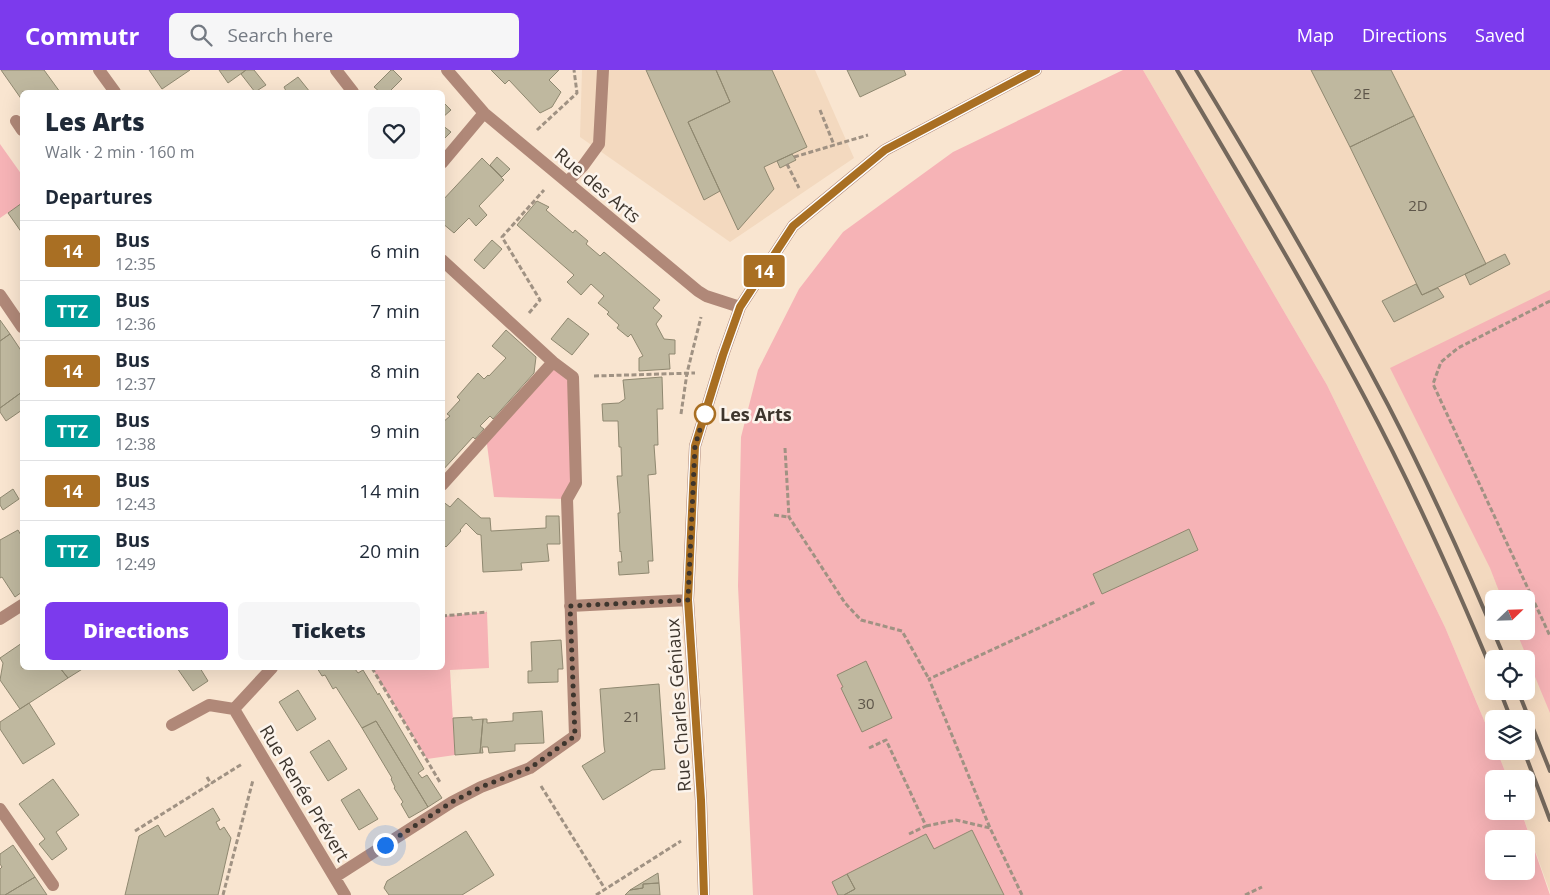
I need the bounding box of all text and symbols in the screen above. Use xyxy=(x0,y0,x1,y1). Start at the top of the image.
search box xyxy=(169,13,519,58)
text: Commutr xyxy=(25,19,139,52)
icon: search xyxy=(187,21,215,49)
text: Search here xyxy=(227,22,333,48)
text: Map xyxy=(1297,23,1334,47)
text: Directions xyxy=(1362,23,1447,47)
text: Saved xyxy=(1475,23,1525,47)
house number: 2E xyxy=(1354,83,1370,103)
text: Les Arts xyxy=(45,105,145,138)
button: heart xyxy=(368,107,420,159)
text: Walk · 2 min · 160 m xyxy=(45,141,195,163)
street label: Rue des Arts xyxy=(550,142,646,228)
text: Departures xyxy=(45,184,152,210)
house number: 2D xyxy=(1408,195,1428,215)
text: Bus xyxy=(115,227,150,253)
text: 6 min xyxy=(370,238,420,264)
text: 14 xyxy=(62,239,83,263)
text: 12:35 xyxy=(115,253,156,275)
line badge: 14 xyxy=(742,255,786,287)
text: 14 xyxy=(754,259,774,283)
text: Bus xyxy=(115,287,150,313)
text: 7 min xyxy=(370,298,420,324)
text: TTZ xyxy=(57,299,88,323)
text: 12:36 xyxy=(115,313,156,335)
text: Bus xyxy=(115,347,150,373)
text: 8 min xyxy=(370,358,420,384)
text: 14 xyxy=(62,359,83,383)
text: 12:37 xyxy=(115,373,156,395)
place label: Les Arts xyxy=(720,402,792,426)
marker: Les Arts xyxy=(694,403,716,425)
text: Bus xyxy=(115,407,150,433)
text: 9 min xyxy=(370,418,420,444)
text: TTZ xyxy=(57,419,88,443)
text: 12:38 xyxy=(115,433,156,455)
text: Bus xyxy=(115,467,150,493)
text: 14 min xyxy=(359,478,420,504)
text: 14 xyxy=(62,479,83,503)
text: 12:43 xyxy=(115,493,156,515)
text: Bus xyxy=(115,527,150,553)
text: 20 min xyxy=(359,538,420,564)
text: TTZ xyxy=(57,539,88,563)
text: 12:49 xyxy=(115,553,156,575)
north arrow xyxy=(1485,590,1535,640)
map controls xyxy=(1485,590,1535,880)
button: Directions xyxy=(45,602,228,660)
button: Tickets xyxy=(238,602,420,660)
street label: Rue Charles Géniaux xyxy=(660,617,696,793)
button: locate xyxy=(1485,650,1535,700)
house number: 30 xyxy=(857,693,875,713)
house number: 21 xyxy=(623,706,641,726)
button: layers xyxy=(1485,710,1535,760)
street label: Rue Renée Prévert xyxy=(255,720,355,866)
button: + xyxy=(1485,770,1535,820)
button: − xyxy=(1485,830,1535,880)
your location xyxy=(373,833,398,858)

